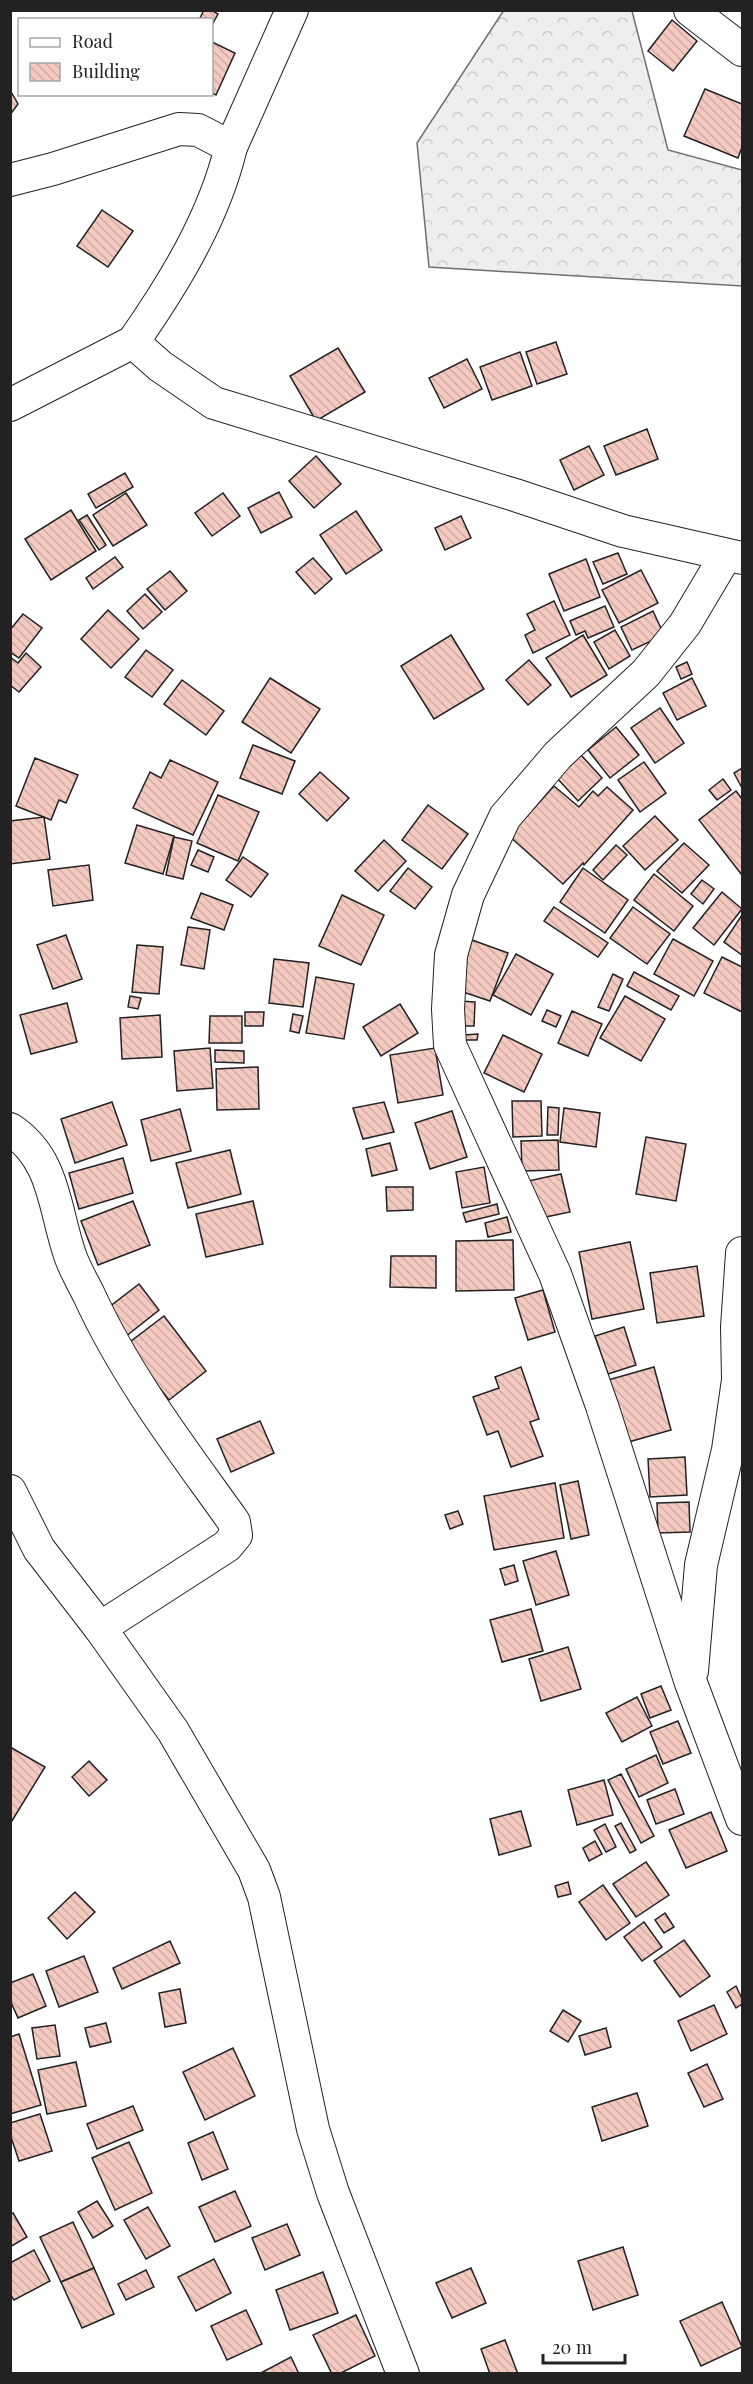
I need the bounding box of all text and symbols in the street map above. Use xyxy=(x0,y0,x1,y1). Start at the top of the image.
legend xyxy=(18,18,213,96)
text: Road xyxy=(72,29,113,53)
text: Building xyxy=(72,59,140,83)
scale bar xyxy=(543,2327,626,2365)
text: 20 m xyxy=(552,2335,592,2359)

